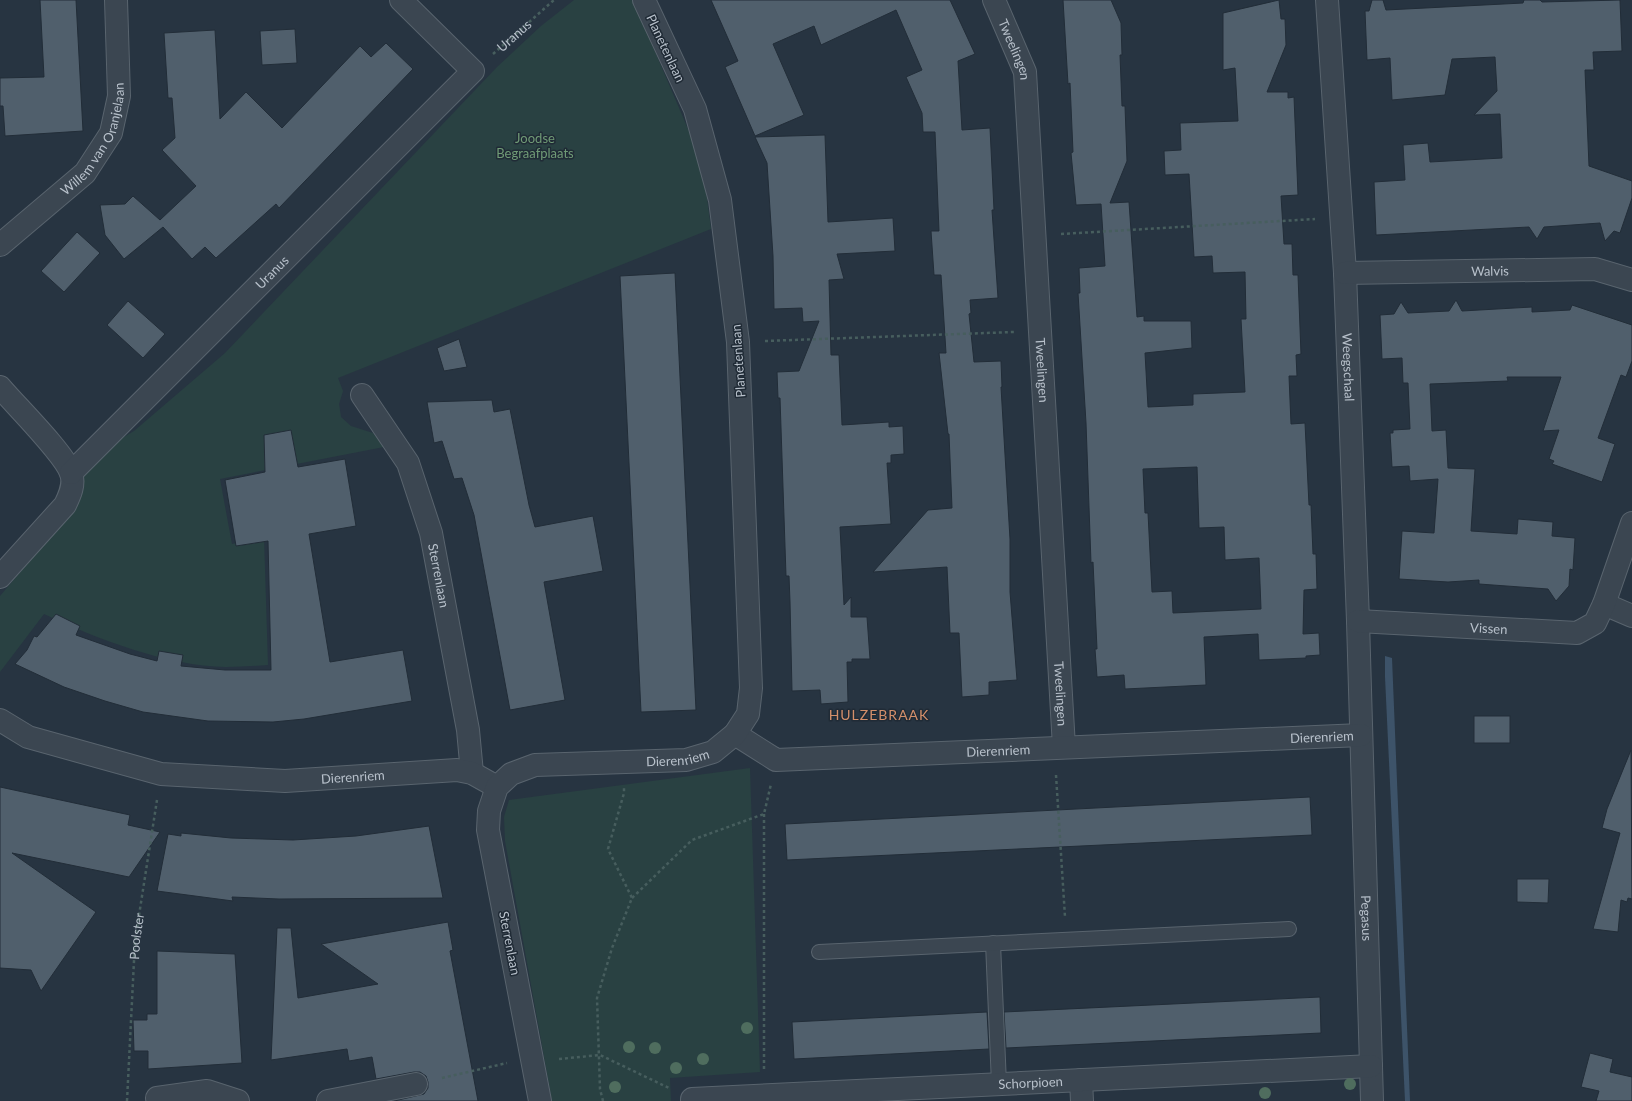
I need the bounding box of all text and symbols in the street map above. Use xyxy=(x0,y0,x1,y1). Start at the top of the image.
street label: Planetenlaan xyxy=(643,11,689,85)
street label: Uranus xyxy=(493,16,535,55)
street label: Tweelingen xyxy=(995,17,1033,80)
street label: Willem van Oranjelaan xyxy=(57,82,127,198)
park label: Joodse Begraafplaats xyxy=(496,130,574,161)
street label: Uranus xyxy=(252,252,292,292)
street label: Walvis xyxy=(1471,262,1509,279)
street label: Planetenlaan xyxy=(727,324,749,398)
street label: Weegschaal xyxy=(1339,333,1358,402)
street label: Tweelingen xyxy=(1032,337,1052,403)
street label: Sterrenlaan xyxy=(425,542,453,609)
street label: Vissen xyxy=(1470,619,1508,637)
street label: Tweelingen xyxy=(1051,661,1071,726)
district label: HULZEBRAAK xyxy=(829,706,929,723)
street label: Dierenriem xyxy=(1290,727,1354,746)
street label: Dierenriem xyxy=(966,741,1030,760)
street label: Dierenriem xyxy=(646,746,711,769)
street label: Dierenriem xyxy=(321,767,385,787)
street label: Pegasus xyxy=(1358,895,1375,942)
street label: Sterrenlaan xyxy=(496,910,524,976)
street label: Poolster xyxy=(126,911,147,960)
street label: Schorpioen xyxy=(998,1073,1063,1092)

